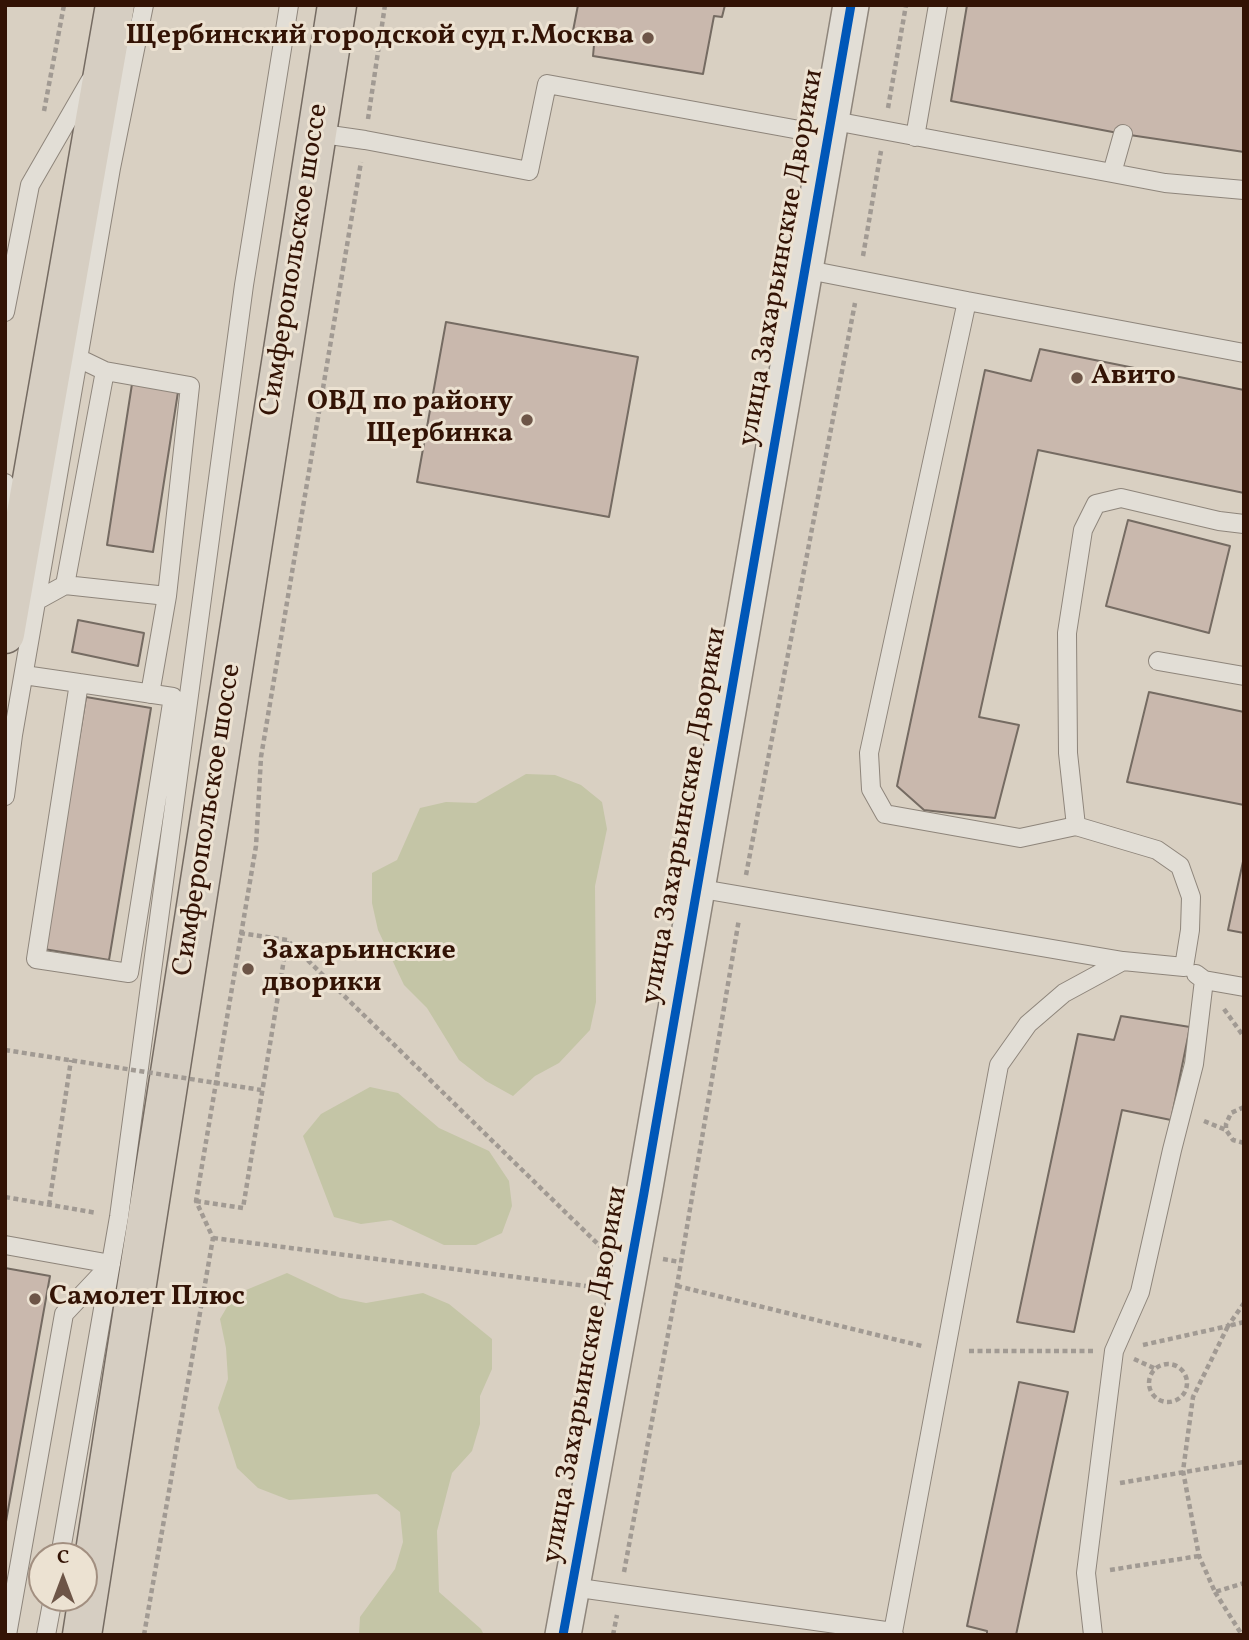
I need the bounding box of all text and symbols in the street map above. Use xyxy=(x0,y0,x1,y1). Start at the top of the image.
place label: Щербинский городской суд г.Москва xyxy=(126,21,634,55)
marker: Щербинский городской суд г.Москва xyxy=(640,30,656,46)
street label: улица Захарьинские Дворики xyxy=(733,67,833,449)
street label: Симферопольское шоссе xyxy=(255,101,337,419)
place label: Авито xyxy=(1091,361,1176,395)
marker: Авито xyxy=(1069,370,1085,386)
place label: ОВД по району Щербинка xyxy=(307,387,513,453)
marker: ОВД по району Щербинка xyxy=(519,412,535,428)
street label: улица Захарьинские Дворики xyxy=(636,625,736,1007)
street label: Симферопольское шоссе xyxy=(168,661,250,979)
place label: Захарьинские дворики xyxy=(262,936,456,1002)
marker: Захарьинские дворики xyxy=(240,961,256,977)
street label: улица Захарьинские Дворики xyxy=(537,1184,637,1566)
place label: Самолет Плюс xyxy=(49,1282,245,1316)
marker: Самолет Плюс xyxy=(27,1291,43,1307)
north arrow xyxy=(28,1542,98,1612)
text: С xyxy=(57,1545,69,1571)

